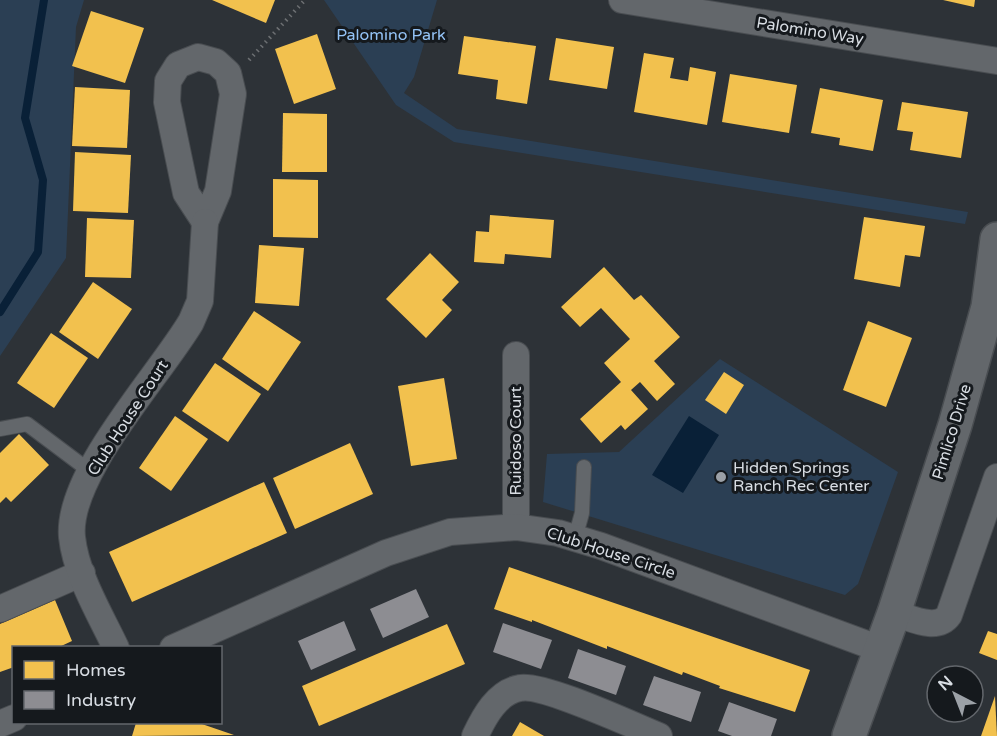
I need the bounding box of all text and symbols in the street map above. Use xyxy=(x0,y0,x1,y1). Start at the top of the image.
street label: Palomino Way xyxy=(755,13,865,49)
park label: Palomino Park xyxy=(336,25,446,45)
street label: Club House Court xyxy=(83,356,173,480)
street label: Pimlico Drive xyxy=(928,382,976,482)
street label: Ruidoso Court xyxy=(506,386,526,496)
place label: Hidden Springs Ranch Rec Center xyxy=(733,458,870,496)
marker: Hidden Springs Ranch Rec Center xyxy=(714,470,728,484)
street label: Club House Circle xyxy=(544,523,678,583)
legend xyxy=(12,646,222,724)
text: Homes xyxy=(66,659,126,681)
north arrow xyxy=(925,664,985,724)
text: N xyxy=(934,672,957,695)
text: Industry xyxy=(66,689,137,711)

